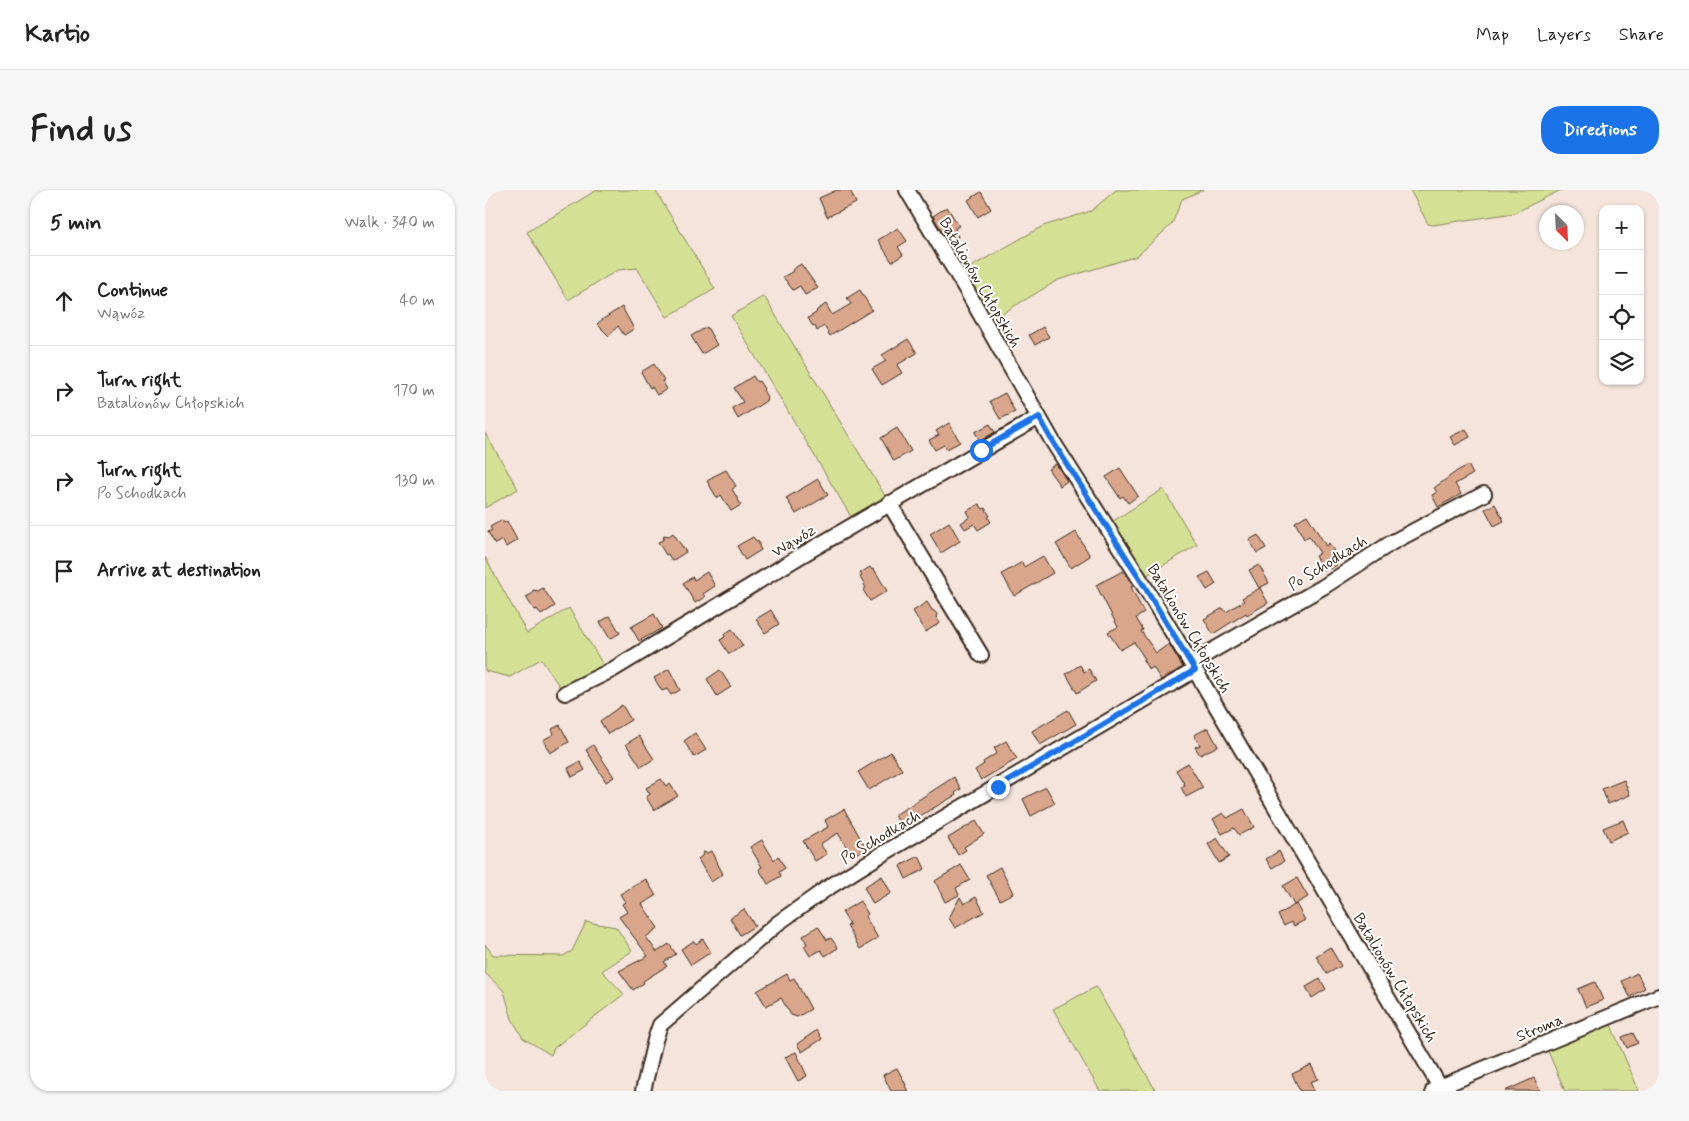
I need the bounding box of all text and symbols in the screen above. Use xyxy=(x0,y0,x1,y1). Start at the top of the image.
text: Kartio xyxy=(25,19,90,50)
text: Map xyxy=(1476,23,1509,47)
text: Layers xyxy=(1537,23,1591,47)
text: Share xyxy=(1619,23,1664,47)
button: Directions xyxy=(1541,106,1659,154)
text: Find us xyxy=(30,107,132,153)
north arrow xyxy=(1539,205,1584,250)
map controls xyxy=(1599,205,1644,385)
button: + xyxy=(1599,205,1644,250)
text: 5 min xyxy=(50,209,102,237)
text: Walk · 340 m xyxy=(345,212,435,233)
street label: Batalionów Chłopskich xyxy=(934,214,1026,352)
button: − xyxy=(1599,250,1644,295)
text: Continue xyxy=(97,278,168,303)
icon: ahead xyxy=(50,287,78,315)
text: 40 m xyxy=(399,290,435,311)
button: locate xyxy=(1599,295,1644,340)
text: Wąwóz xyxy=(97,303,145,324)
button: layers xyxy=(1599,340,1644,385)
text: Turn right xyxy=(97,368,181,393)
icon: right xyxy=(50,377,78,405)
text: 170 m xyxy=(393,380,435,401)
text: Batalionów Chłopskich xyxy=(97,393,244,414)
route start xyxy=(970,439,993,462)
text: Turn right xyxy=(97,458,181,483)
icon: right xyxy=(50,467,78,495)
text: 130 m xyxy=(394,470,435,491)
text: Po Schodkach xyxy=(97,483,186,504)
street label: Wąwóz xyxy=(768,520,820,563)
street label: Po Schodkach xyxy=(1284,531,1371,596)
icon: arrive xyxy=(50,557,78,585)
text: Arrive at destination xyxy=(97,558,261,583)
street label: Batalionów Chłopskich xyxy=(1142,560,1236,697)
route end xyxy=(987,776,1010,799)
street label: Po Schodkach xyxy=(837,805,924,869)
street label: Batalionów Chłopskich xyxy=(1348,909,1442,1046)
street label: Stroma xyxy=(1513,1010,1566,1047)

